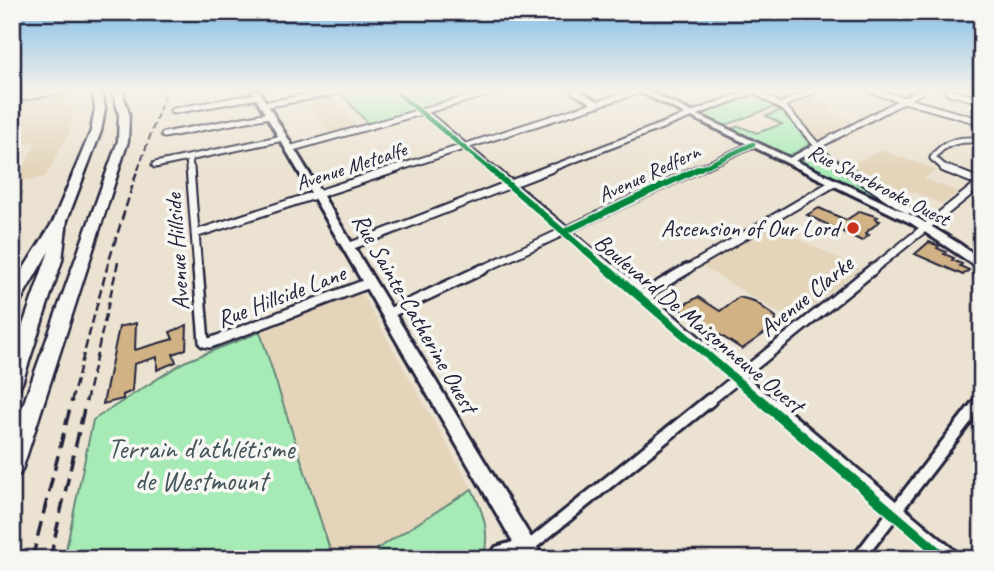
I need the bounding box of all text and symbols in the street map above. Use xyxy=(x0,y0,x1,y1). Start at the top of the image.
street label: Avenue Metcalfe xyxy=(292,136,411,196)
street label: Avenue Redfern xyxy=(594,137,705,208)
street label: Rue Sherbrooke Ouest xyxy=(804,138,956,233)
street label: Avenue Hillside xyxy=(158,190,196,312)
street label: Rue Sainte-Catherine Ouest xyxy=(346,208,486,421)
place label: Ascension of Our Lord xyxy=(661,213,843,243)
marker: Ascension of Our Lord xyxy=(845,220,861,236)
street label: Boulevard De Maisonneuve Ouest xyxy=(588,227,812,421)
street label: Avenue Clarke xyxy=(753,248,861,343)
street label: Rue Hillside Lane xyxy=(213,257,352,334)
park label: Terrain d'athlétisme de Westmount xyxy=(108,431,296,498)

